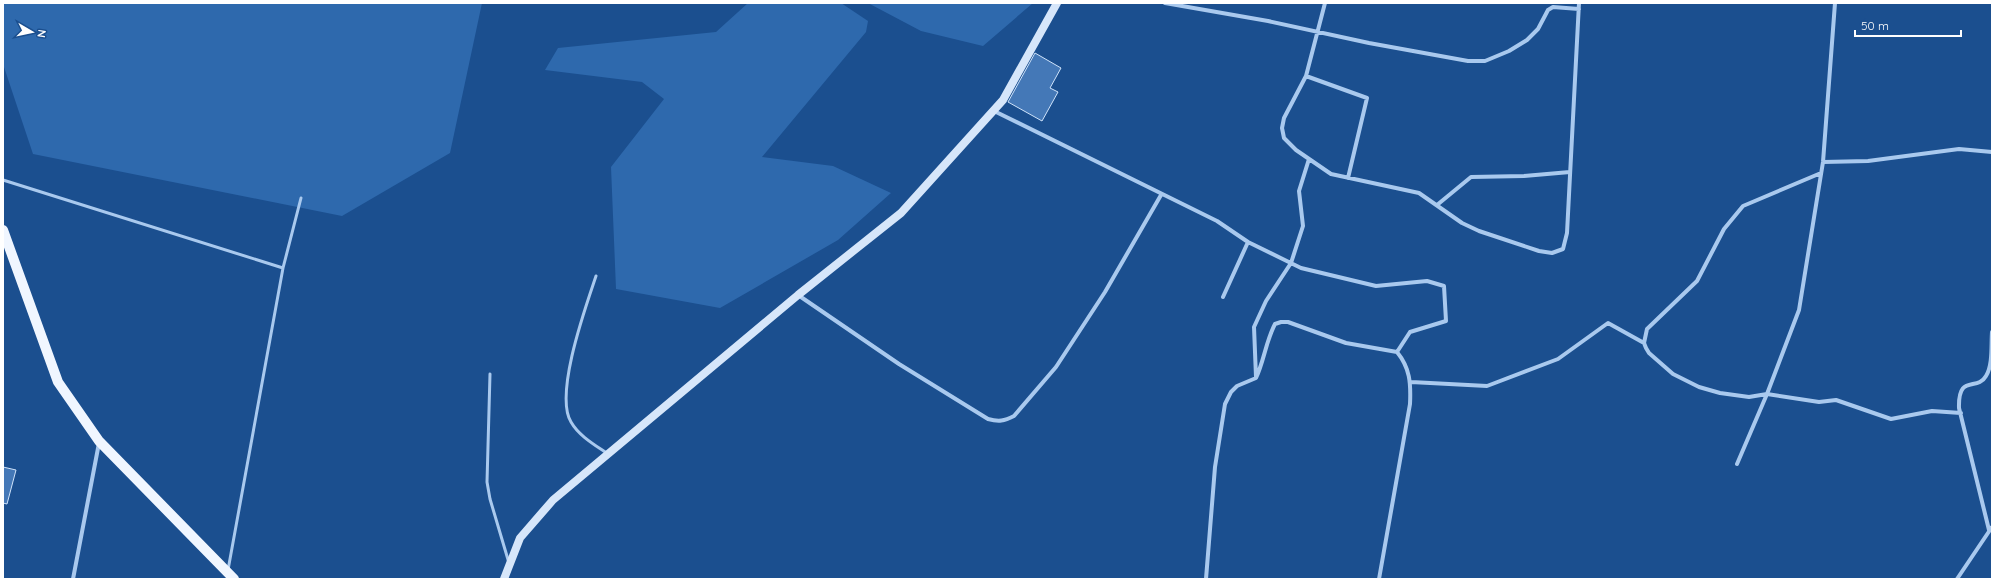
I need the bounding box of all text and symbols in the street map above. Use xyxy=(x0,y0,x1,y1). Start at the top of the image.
north arrow xyxy=(12,12,52,52)
scale bar xyxy=(1855,12,1961,38)
text: 50 m xyxy=(1861,18,1889,33)
text: N xyxy=(34,28,49,39)

